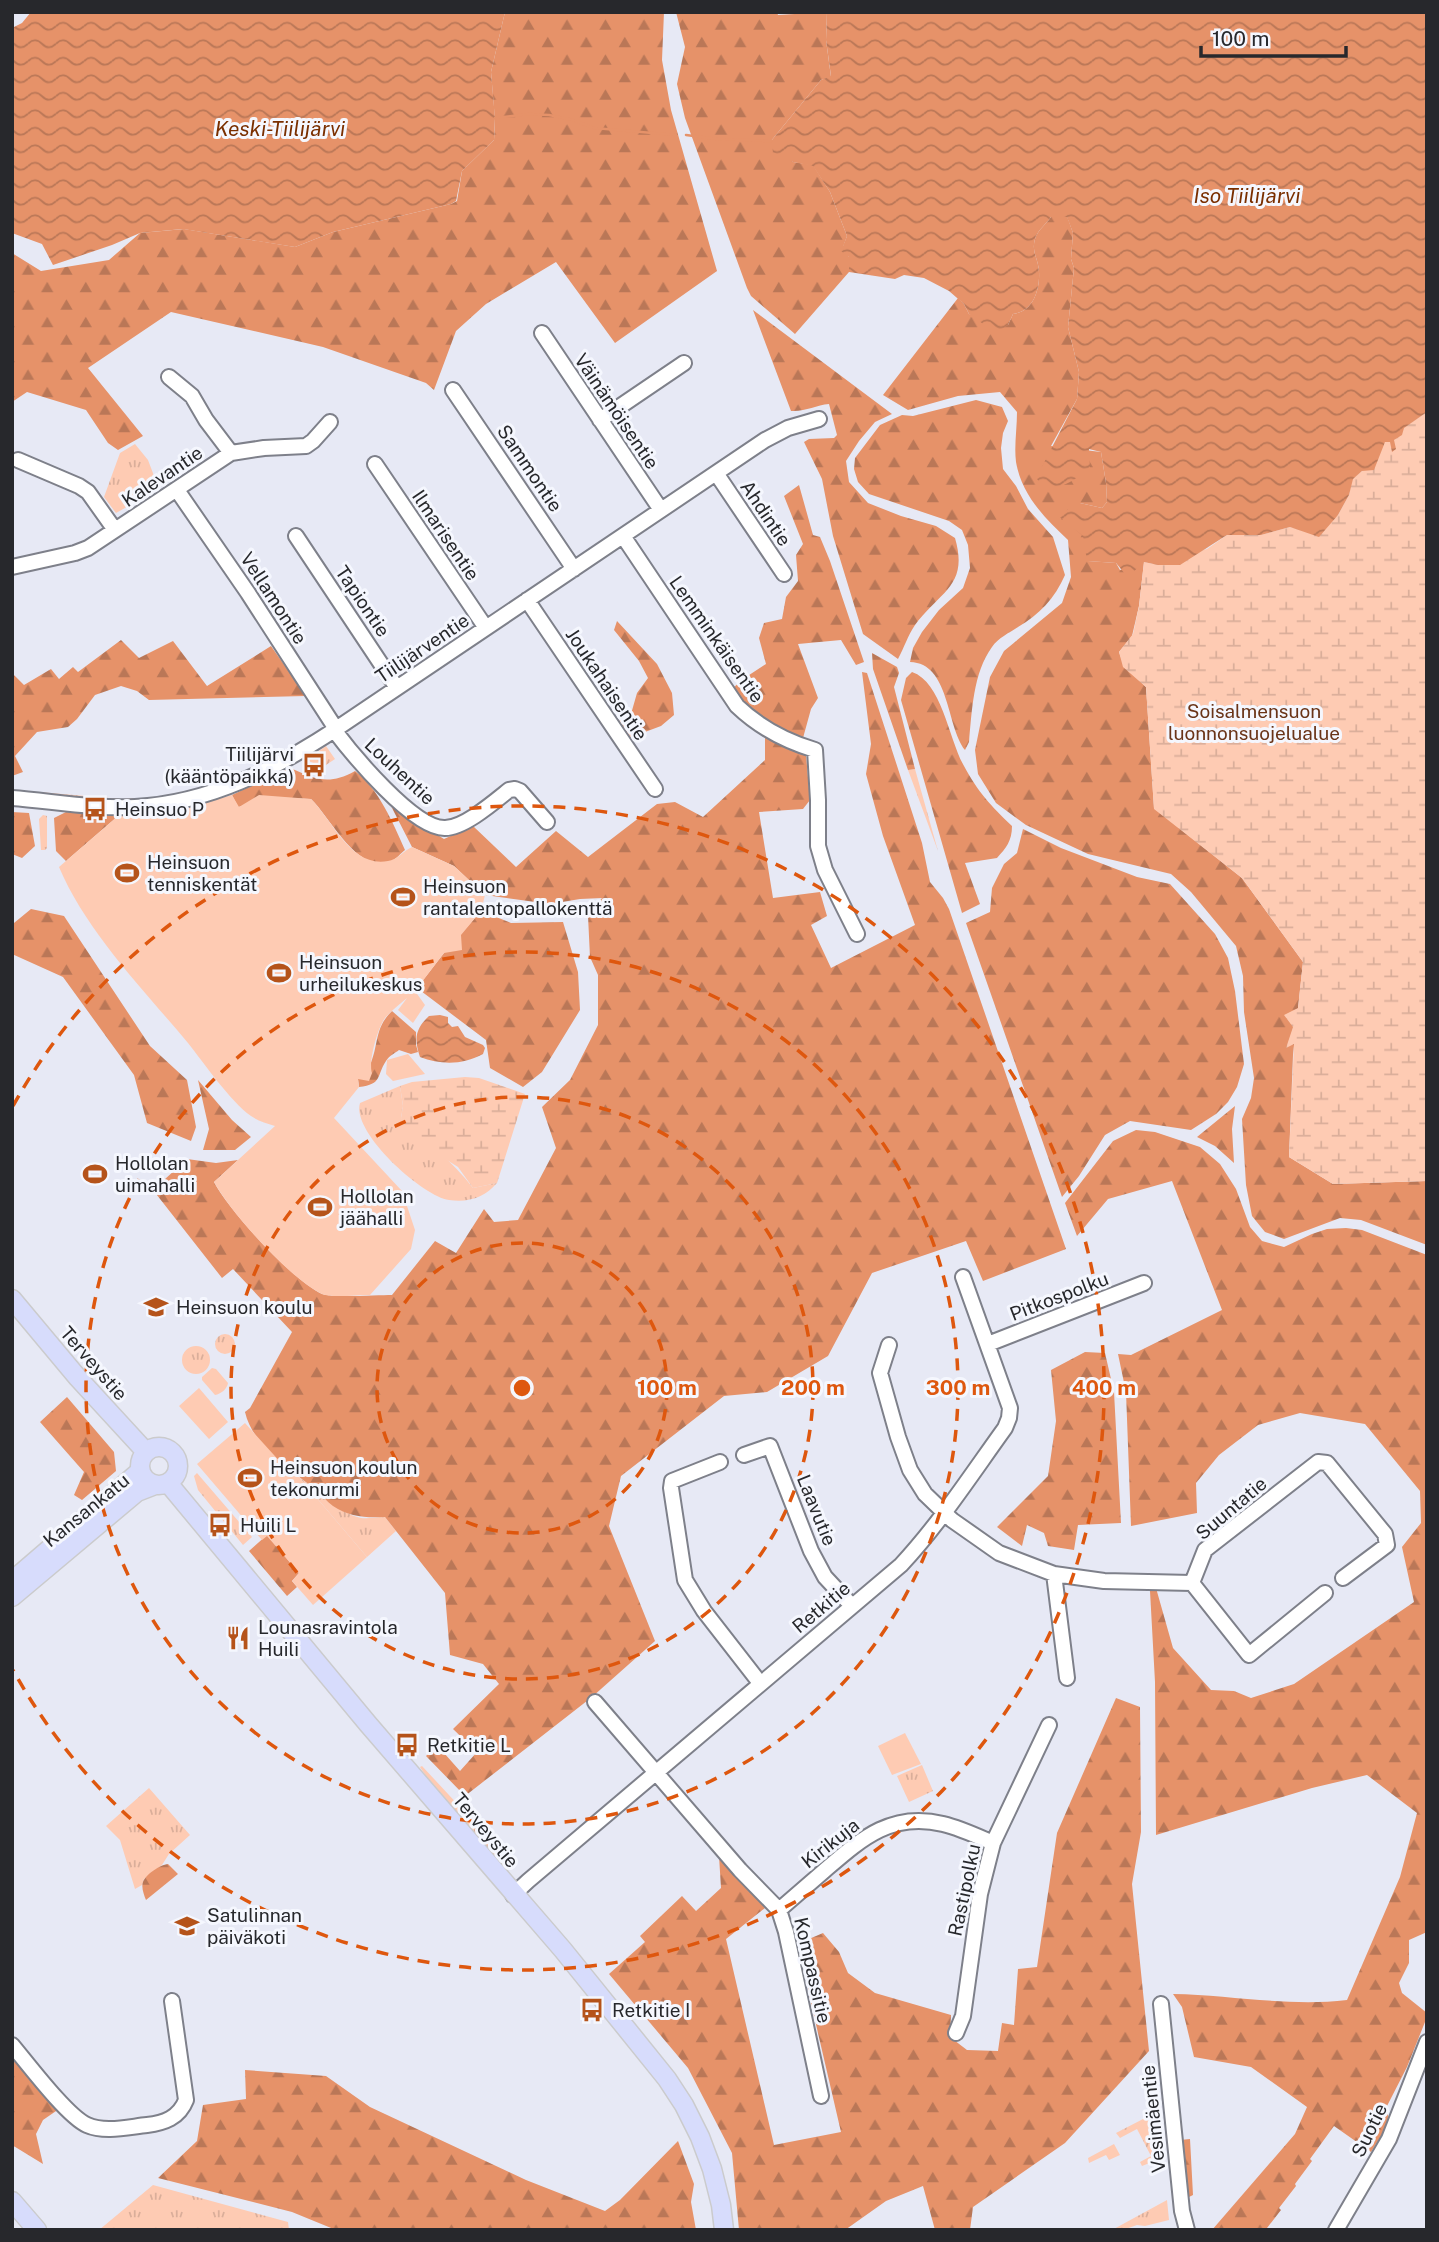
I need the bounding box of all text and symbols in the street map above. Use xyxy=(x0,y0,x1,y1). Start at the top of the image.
scale bar xyxy=(1201,14,1346,58)
text: 100 m xyxy=(1212,26,1269,51)
water label: Keski-Tiilijärvi xyxy=(215,116,345,141)
water label: Iso Tiilijärvi xyxy=(1194,183,1300,208)
street label: Väinämöisentie xyxy=(570,349,664,473)
street label: Sammontie xyxy=(493,420,567,516)
street label: Kalevantie xyxy=(118,441,206,511)
street label: Ahdintie xyxy=(736,476,796,550)
street label: Ilmarisentie xyxy=(408,486,484,584)
street label: Vellamontie xyxy=(236,548,312,648)
street label: Tapiontie xyxy=(331,561,395,641)
street label: Lemminkäisentie xyxy=(665,571,769,707)
street label: Tiilijärventie xyxy=(371,609,473,687)
street label: Joukahaisentie xyxy=(562,624,652,744)
park label: Soisalmensuon luonnonsuojelualue xyxy=(1168,700,1340,744)
street label: Louhentie xyxy=(360,733,440,809)
place label: Tiilijärvi (kääntöpaikka) xyxy=(164,743,294,787)
bus stop icon: Tiilijärvi (kääntöpaikka) xyxy=(300,751,328,779)
bus stop icon: Heinsuo P xyxy=(81,795,109,823)
place label: Heinsuo P xyxy=(115,798,204,820)
place label: Heinsuon tenniskentät xyxy=(147,851,258,895)
sports icon: Heinsuon tenniskentät xyxy=(113,859,141,887)
place label: Heinsuon rantalentopallokenttä xyxy=(423,875,612,919)
sports icon: Heinsuon rantalentopallokenttä xyxy=(389,883,417,911)
place label: Heinsuon urheilukeskus xyxy=(299,951,422,995)
sports icon: Heinsuon urheilukeskus xyxy=(265,959,293,987)
place label: Hollolan uimahalli xyxy=(115,1152,195,1196)
sports icon: Hollolan uimahalli xyxy=(81,1160,109,1188)
place label: Hollolan jäähalli xyxy=(339,1185,414,1229)
sports icon: Hollolan jäähalli xyxy=(306,1193,334,1221)
street label: Pitkospolku xyxy=(1007,1267,1111,1325)
school or university icon: Heinsuon koulu xyxy=(142,1293,170,1321)
place label: Heinsuon koulu xyxy=(176,1296,312,1318)
street label: Terveystie xyxy=(56,1322,132,1404)
text: 100 m xyxy=(637,1375,697,1400)
text: 200 m xyxy=(781,1375,845,1400)
text: 300 m xyxy=(926,1375,990,1400)
text: 400 m xyxy=(1072,1375,1136,1400)
centre of rings xyxy=(510,1376,534,1400)
place label: Heinsuon koulun tekonurmi xyxy=(270,1456,418,1500)
sports icon: Heinsuon koulun tekonurmi xyxy=(236,1464,264,1492)
street label: Kansankatu xyxy=(39,1469,133,1551)
street label: Laavutie xyxy=(793,1471,841,1549)
street label: Suuntatie xyxy=(1191,1472,1271,1544)
bus stop icon: Huili L xyxy=(206,1511,234,1539)
place label: Huili L xyxy=(240,1514,297,1536)
street label: Retkitie xyxy=(788,1577,854,1637)
place label: Lounasravintola Huili xyxy=(258,1616,398,1660)
restaurant icon: Lounasravintola Huili xyxy=(224,1624,252,1652)
bus stop icon: Retkitie L xyxy=(393,1731,421,1759)
place label: Retkitie L xyxy=(427,1734,511,1756)
street label: Terveystie xyxy=(448,1788,524,1872)
street label: Kirikuja xyxy=(797,1814,863,1872)
street label: Rastipolku xyxy=(943,1842,985,1938)
place label: Satulinnan päiväkoti xyxy=(207,1904,302,1948)
school or university icon: Satulinnan päiväkoti xyxy=(173,1912,201,1940)
street label: Kompassitie xyxy=(790,1915,836,2025)
bus stop icon: Retkitie I xyxy=(578,1996,606,2024)
place label: Retkitie I xyxy=(612,1999,690,2021)
street label: Vesimäentie xyxy=(1136,2064,1170,2174)
street label: Suotie xyxy=(1347,2100,1391,2160)

